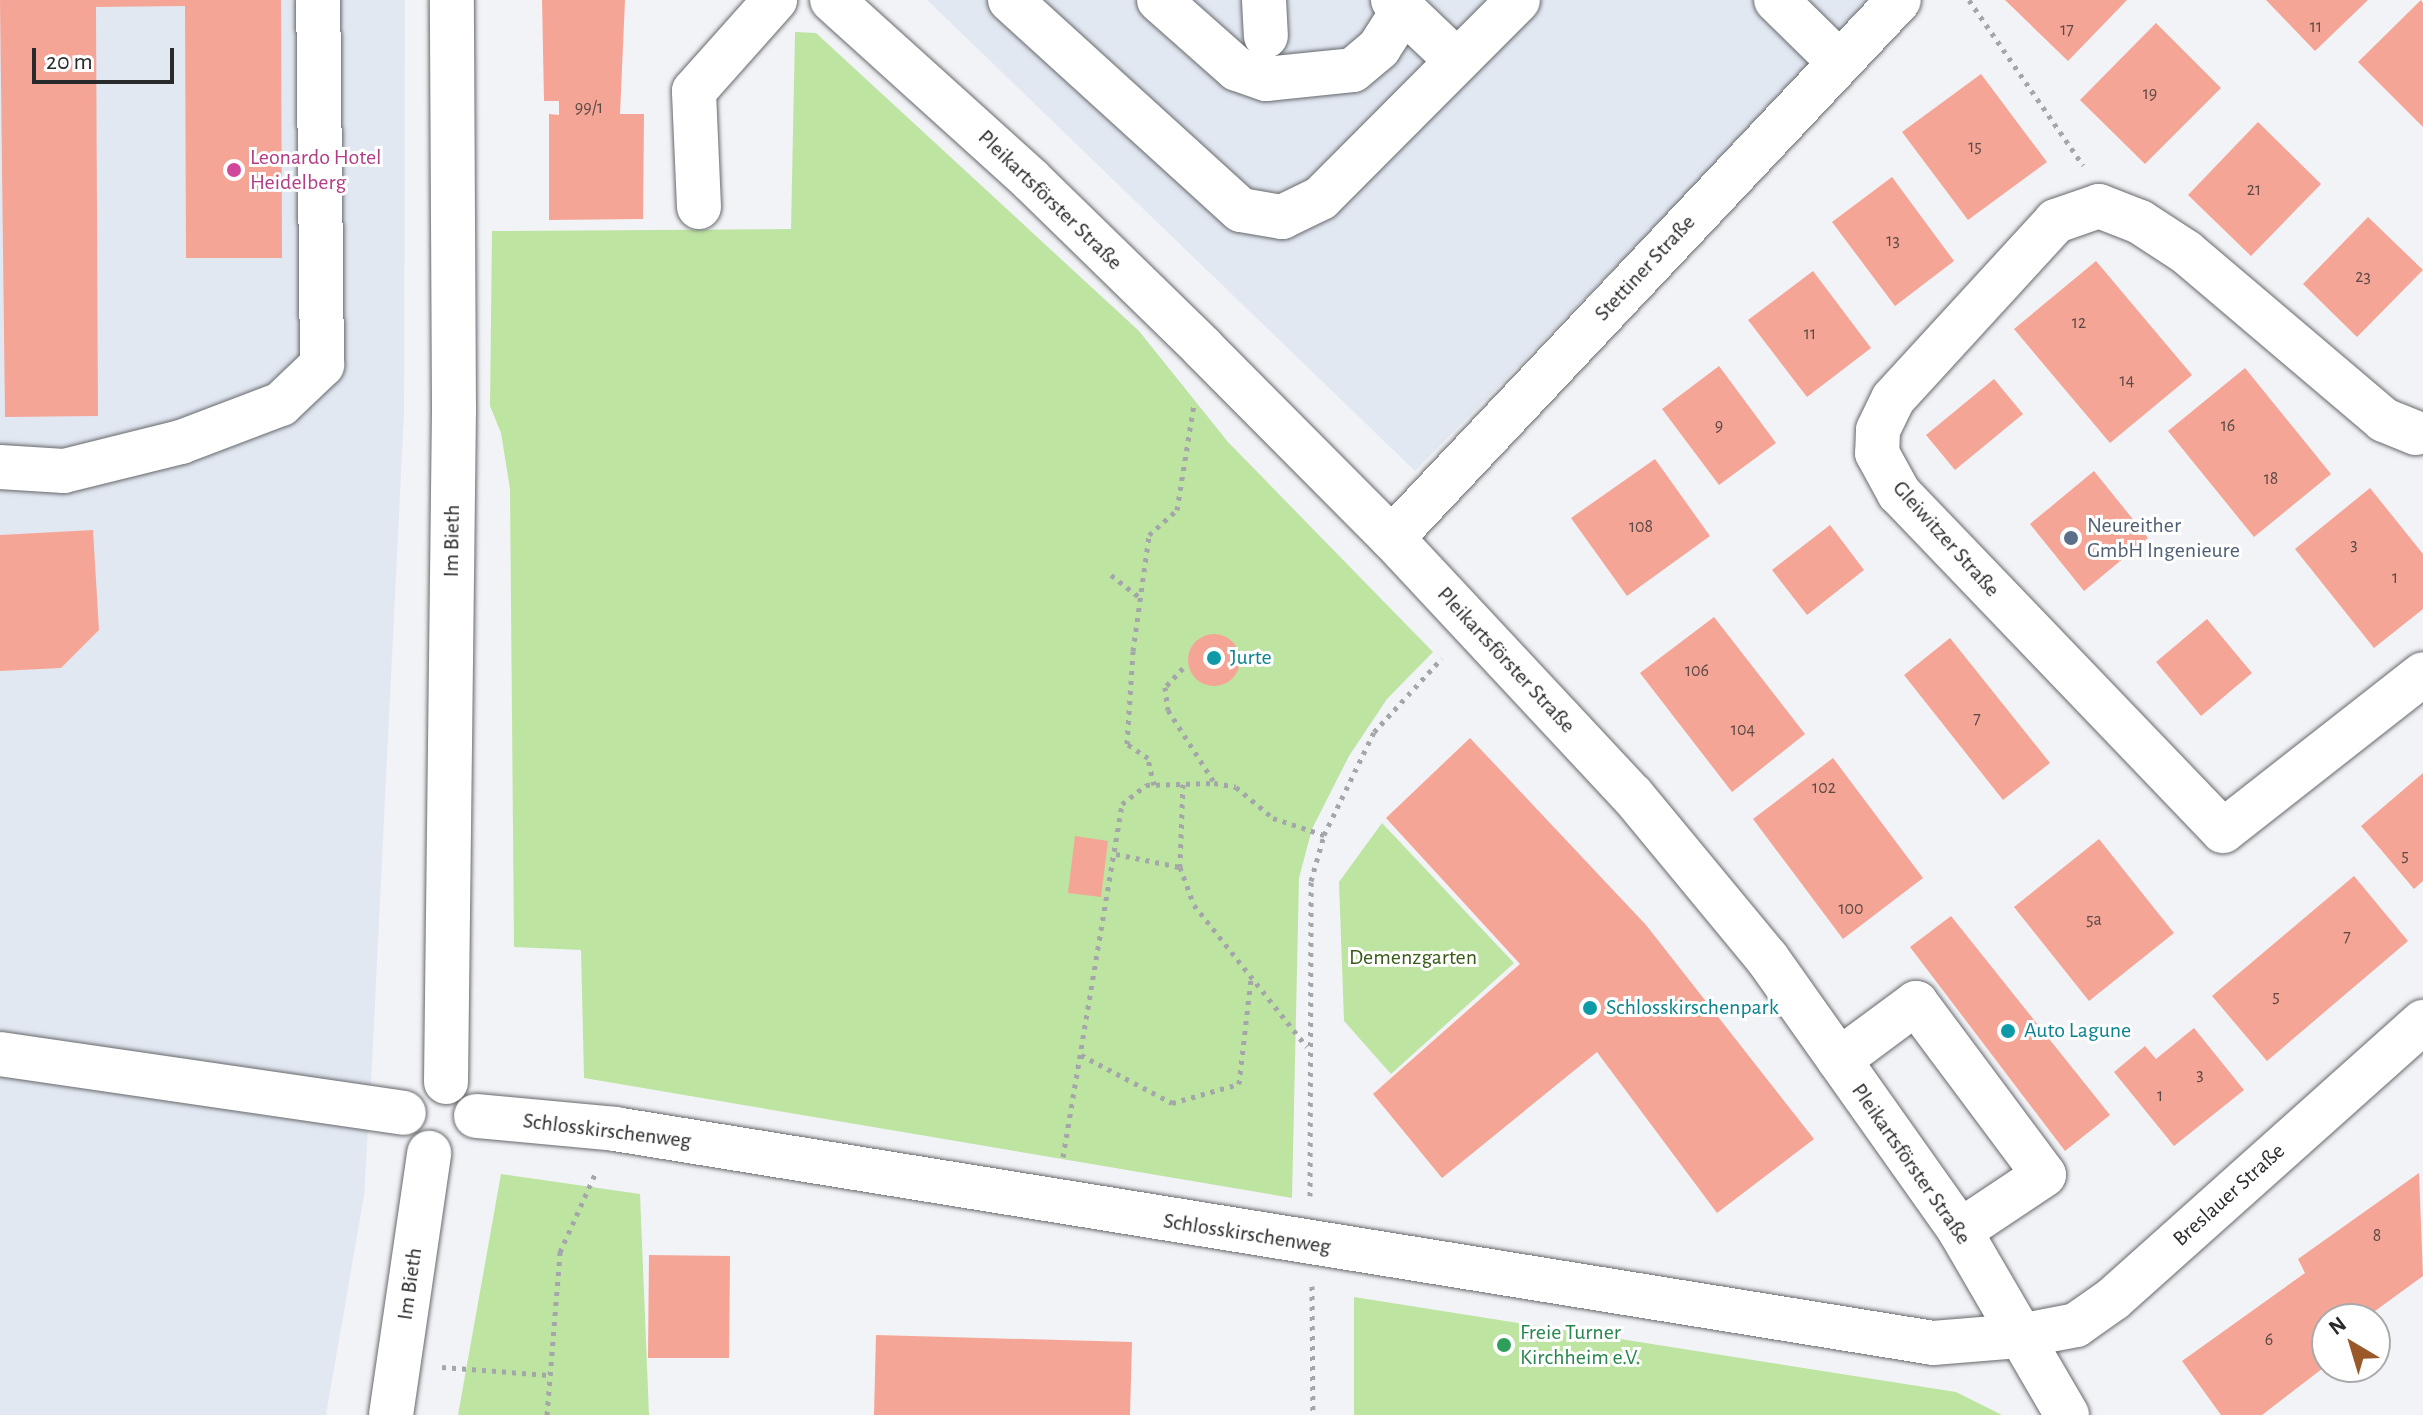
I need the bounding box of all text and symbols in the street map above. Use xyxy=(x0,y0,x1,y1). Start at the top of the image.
house number: 11 xyxy=(2310,16,2322,38)
house number: 17 xyxy=(2060,19,2074,41)
scale bar xyxy=(36,32,178,82)
text: 20 m xyxy=(46,50,93,74)
house number: 19 xyxy=(2143,83,2157,105)
house number: 99/1 xyxy=(575,97,603,119)
street label: Pleikartsförster Straße xyxy=(972,124,1128,276)
house number: 15 xyxy=(1968,136,1982,158)
place label: Leonardo Hotel Heidelberg xyxy=(250,144,381,196)
marker: Leonardo Hotel Heidelberg xyxy=(225,161,243,179)
house number: 21 xyxy=(2247,179,2261,201)
street label: Stettiner Straße xyxy=(1589,209,1701,327)
house number: 13 xyxy=(1886,230,1900,252)
house number: 23 xyxy=(2355,266,2371,288)
house number: 12 xyxy=(2072,312,2086,334)
house number: 11 xyxy=(1804,323,1816,345)
house number: 14 xyxy=(2120,370,2134,392)
house number: 9 xyxy=(1715,415,1723,437)
house number: 16 xyxy=(2221,415,2235,437)
house number: 18 xyxy=(2264,468,2278,490)
street label: Gleiwitzer Straße xyxy=(1887,475,2005,603)
street label: Im Bieth xyxy=(438,504,466,578)
place label: Neureither GmbH Ingenieure xyxy=(2087,512,2240,564)
house number: 108 xyxy=(1629,516,1653,538)
marker: Neureither GmbH Ingenieure xyxy=(2062,529,2080,547)
house number: 3 xyxy=(2350,534,2358,556)
house number: 1 xyxy=(2392,567,2398,589)
street label: Pleikartsförster Straße xyxy=(1431,581,1581,739)
place label: Jurte xyxy=(1230,645,1272,671)
marker: Jurte xyxy=(1205,649,1223,667)
house number: 106 xyxy=(1685,660,1709,682)
house number: 7 xyxy=(1973,708,1981,730)
house number: 104 xyxy=(1731,719,1755,741)
house number: 102 xyxy=(1812,777,1836,799)
house number: 5 xyxy=(2401,845,2409,867)
house number: 100 xyxy=(1838,898,1864,920)
house number: 5a xyxy=(2086,909,2102,931)
house number: 7 xyxy=(2343,926,2351,948)
park label: Demenzgarten xyxy=(1349,945,1477,971)
house number: 5 xyxy=(2272,986,2280,1008)
place label: Schlosskirschenpark xyxy=(1606,995,1779,1021)
marker: Schlosskirschenpark xyxy=(1581,999,1599,1017)
place label: Auto Lagune xyxy=(2024,1018,2131,1044)
marker: Auto Lagune xyxy=(1999,1022,2017,1040)
house number: 3 xyxy=(2196,1064,2204,1086)
street label: Pleikartsförster Straße xyxy=(1846,1078,1976,1250)
house number: 1 xyxy=(2157,1085,2163,1107)
street label: Schlosskirschenweg xyxy=(521,1108,693,1154)
street label: Breslauer Straße xyxy=(2168,1138,2290,1252)
street label: Schlosskirschenweg xyxy=(1161,1208,1333,1260)
house number: 8 xyxy=(2373,1225,2381,1247)
street label: Im Bieth xyxy=(392,1246,428,1322)
north arrow xyxy=(2311,1303,2391,1383)
text: N xyxy=(2325,1312,2350,1339)
place label: Freie Turner Kirchheim e.V. xyxy=(1520,1319,1640,1370)
house number: 6 xyxy=(2265,1329,2273,1351)
marker: Freie Turner Kirchheim e.V. xyxy=(1495,1336,1513,1354)

